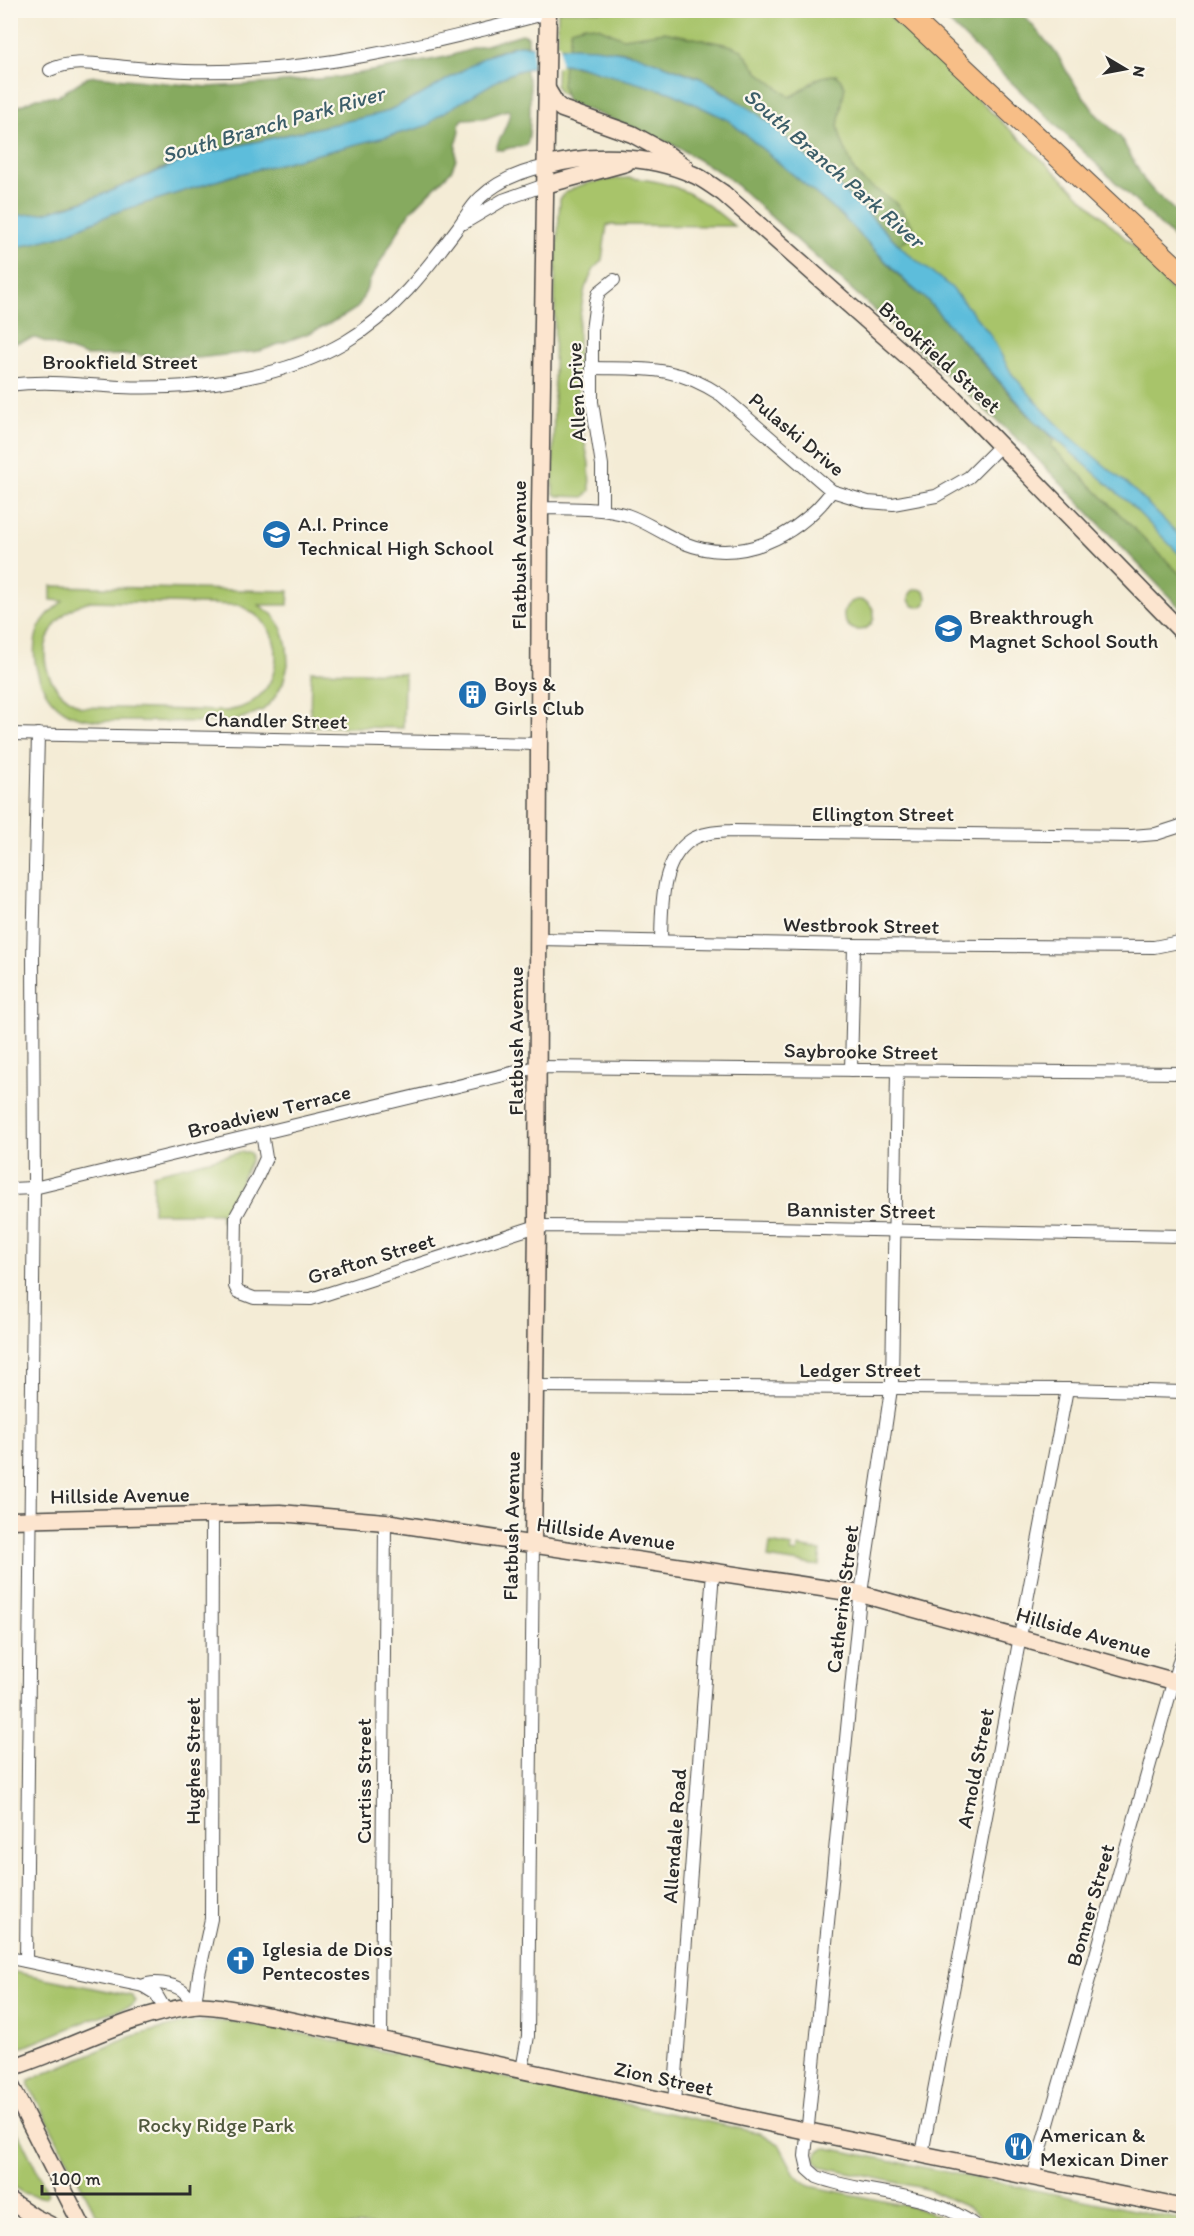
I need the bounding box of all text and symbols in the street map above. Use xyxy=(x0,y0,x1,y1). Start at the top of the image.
north arrow xyxy=(1095,39,1155,99)
text: N xyxy=(1129,65,1150,78)
water label: South Branch Park River xyxy=(159,79,390,169)
water label: South Branch Park River xyxy=(738,82,931,255)
street label: Brookfield Street xyxy=(874,296,1006,418)
street label: Allen Drive xyxy=(561,342,591,442)
street label: Brookfield Street xyxy=(42,349,198,374)
street label: Pulaski Drive xyxy=(744,387,850,481)
street label: Flatbush Avenue xyxy=(506,480,531,630)
place label: A.I. Prince Technical High School xyxy=(298,511,494,560)
school or university icon: A.I. Prince Technical High School xyxy=(261,519,293,551)
place label: Breakthrough Magnet School South xyxy=(969,604,1159,653)
school or university icon: Breakthrough Magnet School South xyxy=(932,612,964,644)
place label: Boys & Girls Club xyxy=(494,671,584,720)
building icon: Boys & Girls Club xyxy=(457,679,489,711)
street label: Chandler Street xyxy=(204,706,348,734)
street label: Ellington Street xyxy=(812,801,954,826)
street label: Westbrook Street xyxy=(783,911,940,939)
street label: Flatbush Avenue xyxy=(503,966,528,1116)
street label: Saybrooke Street xyxy=(784,1037,938,1065)
street label: Broadview Terrace xyxy=(185,1079,353,1143)
street label: Bannister Street xyxy=(786,1196,936,1224)
street label: Grafton Street xyxy=(304,1227,438,1289)
street label: Ledger Street xyxy=(799,1357,921,1382)
street label: Flatbush Avenue xyxy=(497,1451,525,1601)
street label: Hillside Avenue xyxy=(50,1481,190,1509)
street label: Hillside Avenue xyxy=(535,1511,677,1555)
street label: Catherine Street xyxy=(821,1523,864,1675)
street label: Hillside Avenue xyxy=(1013,1601,1155,1663)
street label: Hughes Street xyxy=(180,1697,205,1825)
street label: Arnold Street xyxy=(951,1706,999,1830)
street label: Curtiss Street xyxy=(351,1718,376,1844)
street label: Allendale Road xyxy=(657,1767,691,1904)
street label: Bonner Street xyxy=(1061,1841,1119,1969)
place label: Iglesia de Dios Pentecostes xyxy=(262,1936,393,1985)
church icon: Iglesia de Dios Pentecostes xyxy=(225,1944,257,1976)
street label: Zion Street xyxy=(612,2055,716,2101)
park label: Rocky Ridge Park xyxy=(138,2112,294,2137)
place label: American & Mexican Diner xyxy=(1040,2122,1168,2171)
restaurant icon: American & Mexican Diner xyxy=(1003,2130,1035,2162)
scale bar xyxy=(42,2158,190,2196)
text: 100 m xyxy=(51,2168,101,2190)

